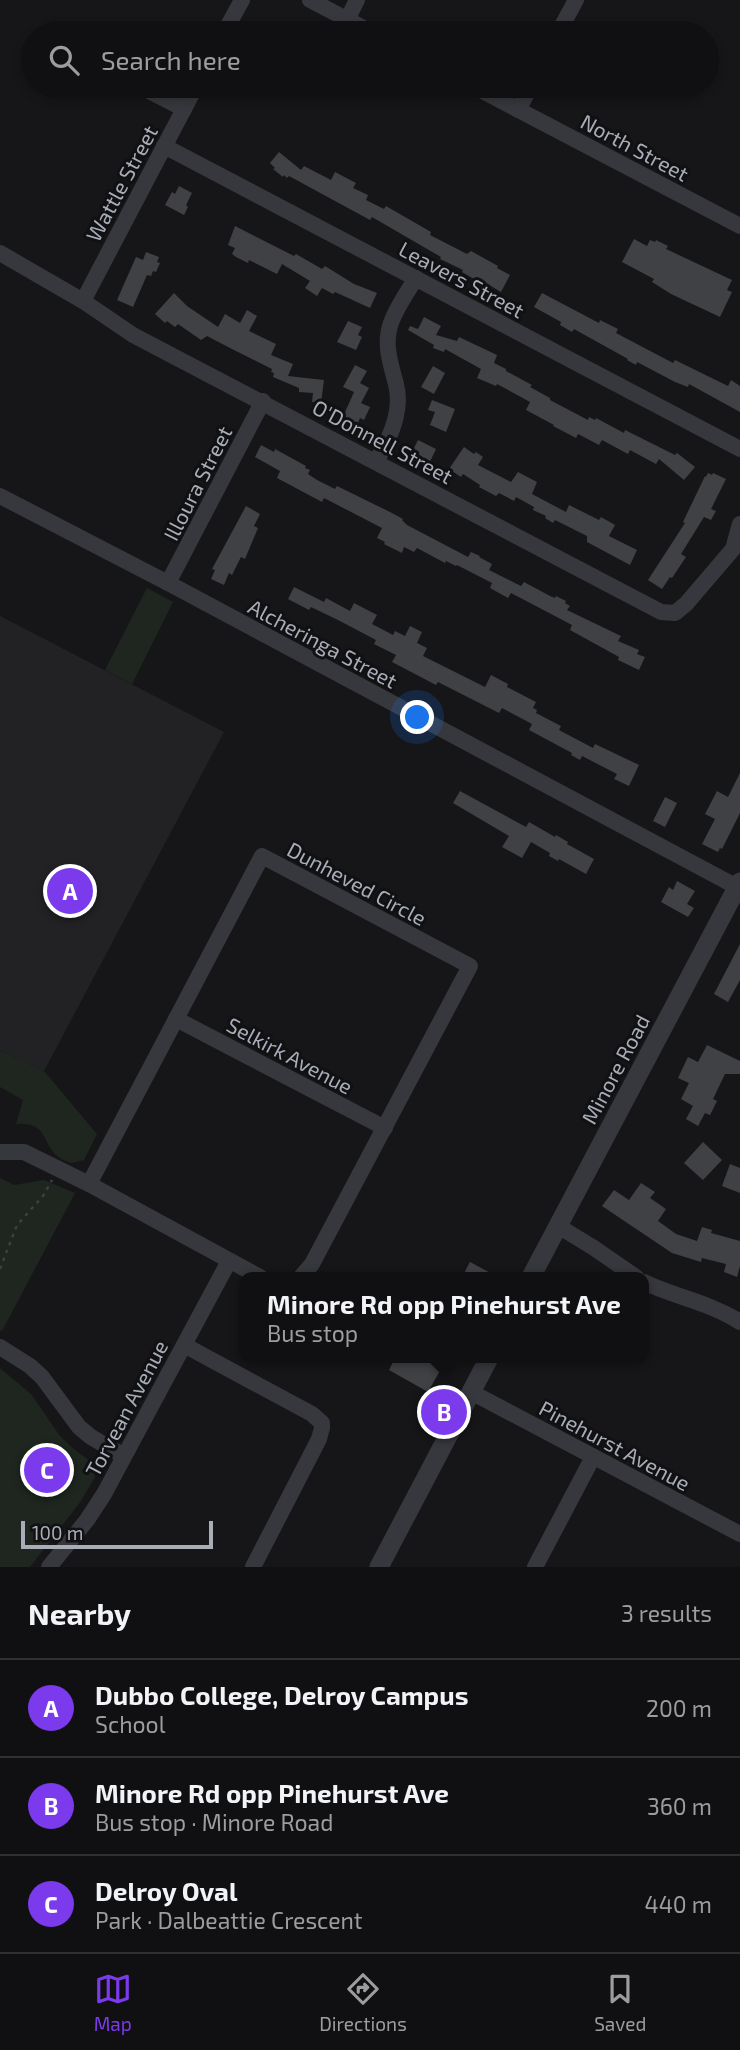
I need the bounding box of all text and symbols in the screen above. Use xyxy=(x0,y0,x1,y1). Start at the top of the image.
search box xyxy=(21,21,719,98)
icon: search xyxy=(45,41,83,79)
text: Search here xyxy=(101,44,241,75)
street label: North Street xyxy=(577,108,693,186)
street label: Wattle Street xyxy=(80,121,162,245)
street label: Leavers Street xyxy=(395,236,529,322)
street label: O'Donnell Street xyxy=(309,394,457,488)
street label: Illoura Street xyxy=(158,422,236,544)
street label: Alcheringa Street xyxy=(244,593,402,693)
your location xyxy=(400,700,434,734)
street label: Dunheved Circle xyxy=(283,836,431,930)
pin: A xyxy=(47,865,93,917)
street label: Minore Road xyxy=(576,1010,654,1128)
street label: Selkirk Avenue xyxy=(223,1011,357,1099)
popup xyxy=(239,1272,649,1363)
text: Minore Rd opp Pinehurst Ave xyxy=(267,1288,621,1319)
text: Bus stop xyxy=(267,1319,358,1347)
street label: Torvean Avenue xyxy=(80,1336,172,1480)
pin: B xyxy=(421,1386,467,1438)
street label: Pinehurst Avenue xyxy=(535,1395,695,1495)
pin: C xyxy=(24,1444,70,1496)
scale bar xyxy=(21,1518,214,1550)
text: 100 m xyxy=(32,1521,83,1544)
text: Nearby xyxy=(28,1595,131,1631)
text: 3 results xyxy=(621,1599,712,1627)
text: Dubbo College, Delroy Campus xyxy=(95,1679,468,1710)
text: A xyxy=(43,1694,59,1722)
text: 200 m xyxy=(646,1694,712,1722)
text: School xyxy=(95,1710,165,1738)
text: Minore Rd opp Pinehurst Ave xyxy=(95,1777,449,1808)
text: B xyxy=(44,1792,58,1820)
text: 360 m xyxy=(647,1792,712,1820)
text: Bus stop · Minore Road xyxy=(95,1808,333,1836)
text: Delroy Oval xyxy=(95,1875,237,1906)
text: C xyxy=(44,1890,58,1918)
text: 440 m xyxy=(645,1890,712,1918)
text: Park · Dalbeattie Crescent xyxy=(95,1906,363,1934)
tab: Map xyxy=(94,1970,132,2035)
tab: Directions xyxy=(319,1970,407,2035)
tab: Saved xyxy=(594,1970,646,2035)

